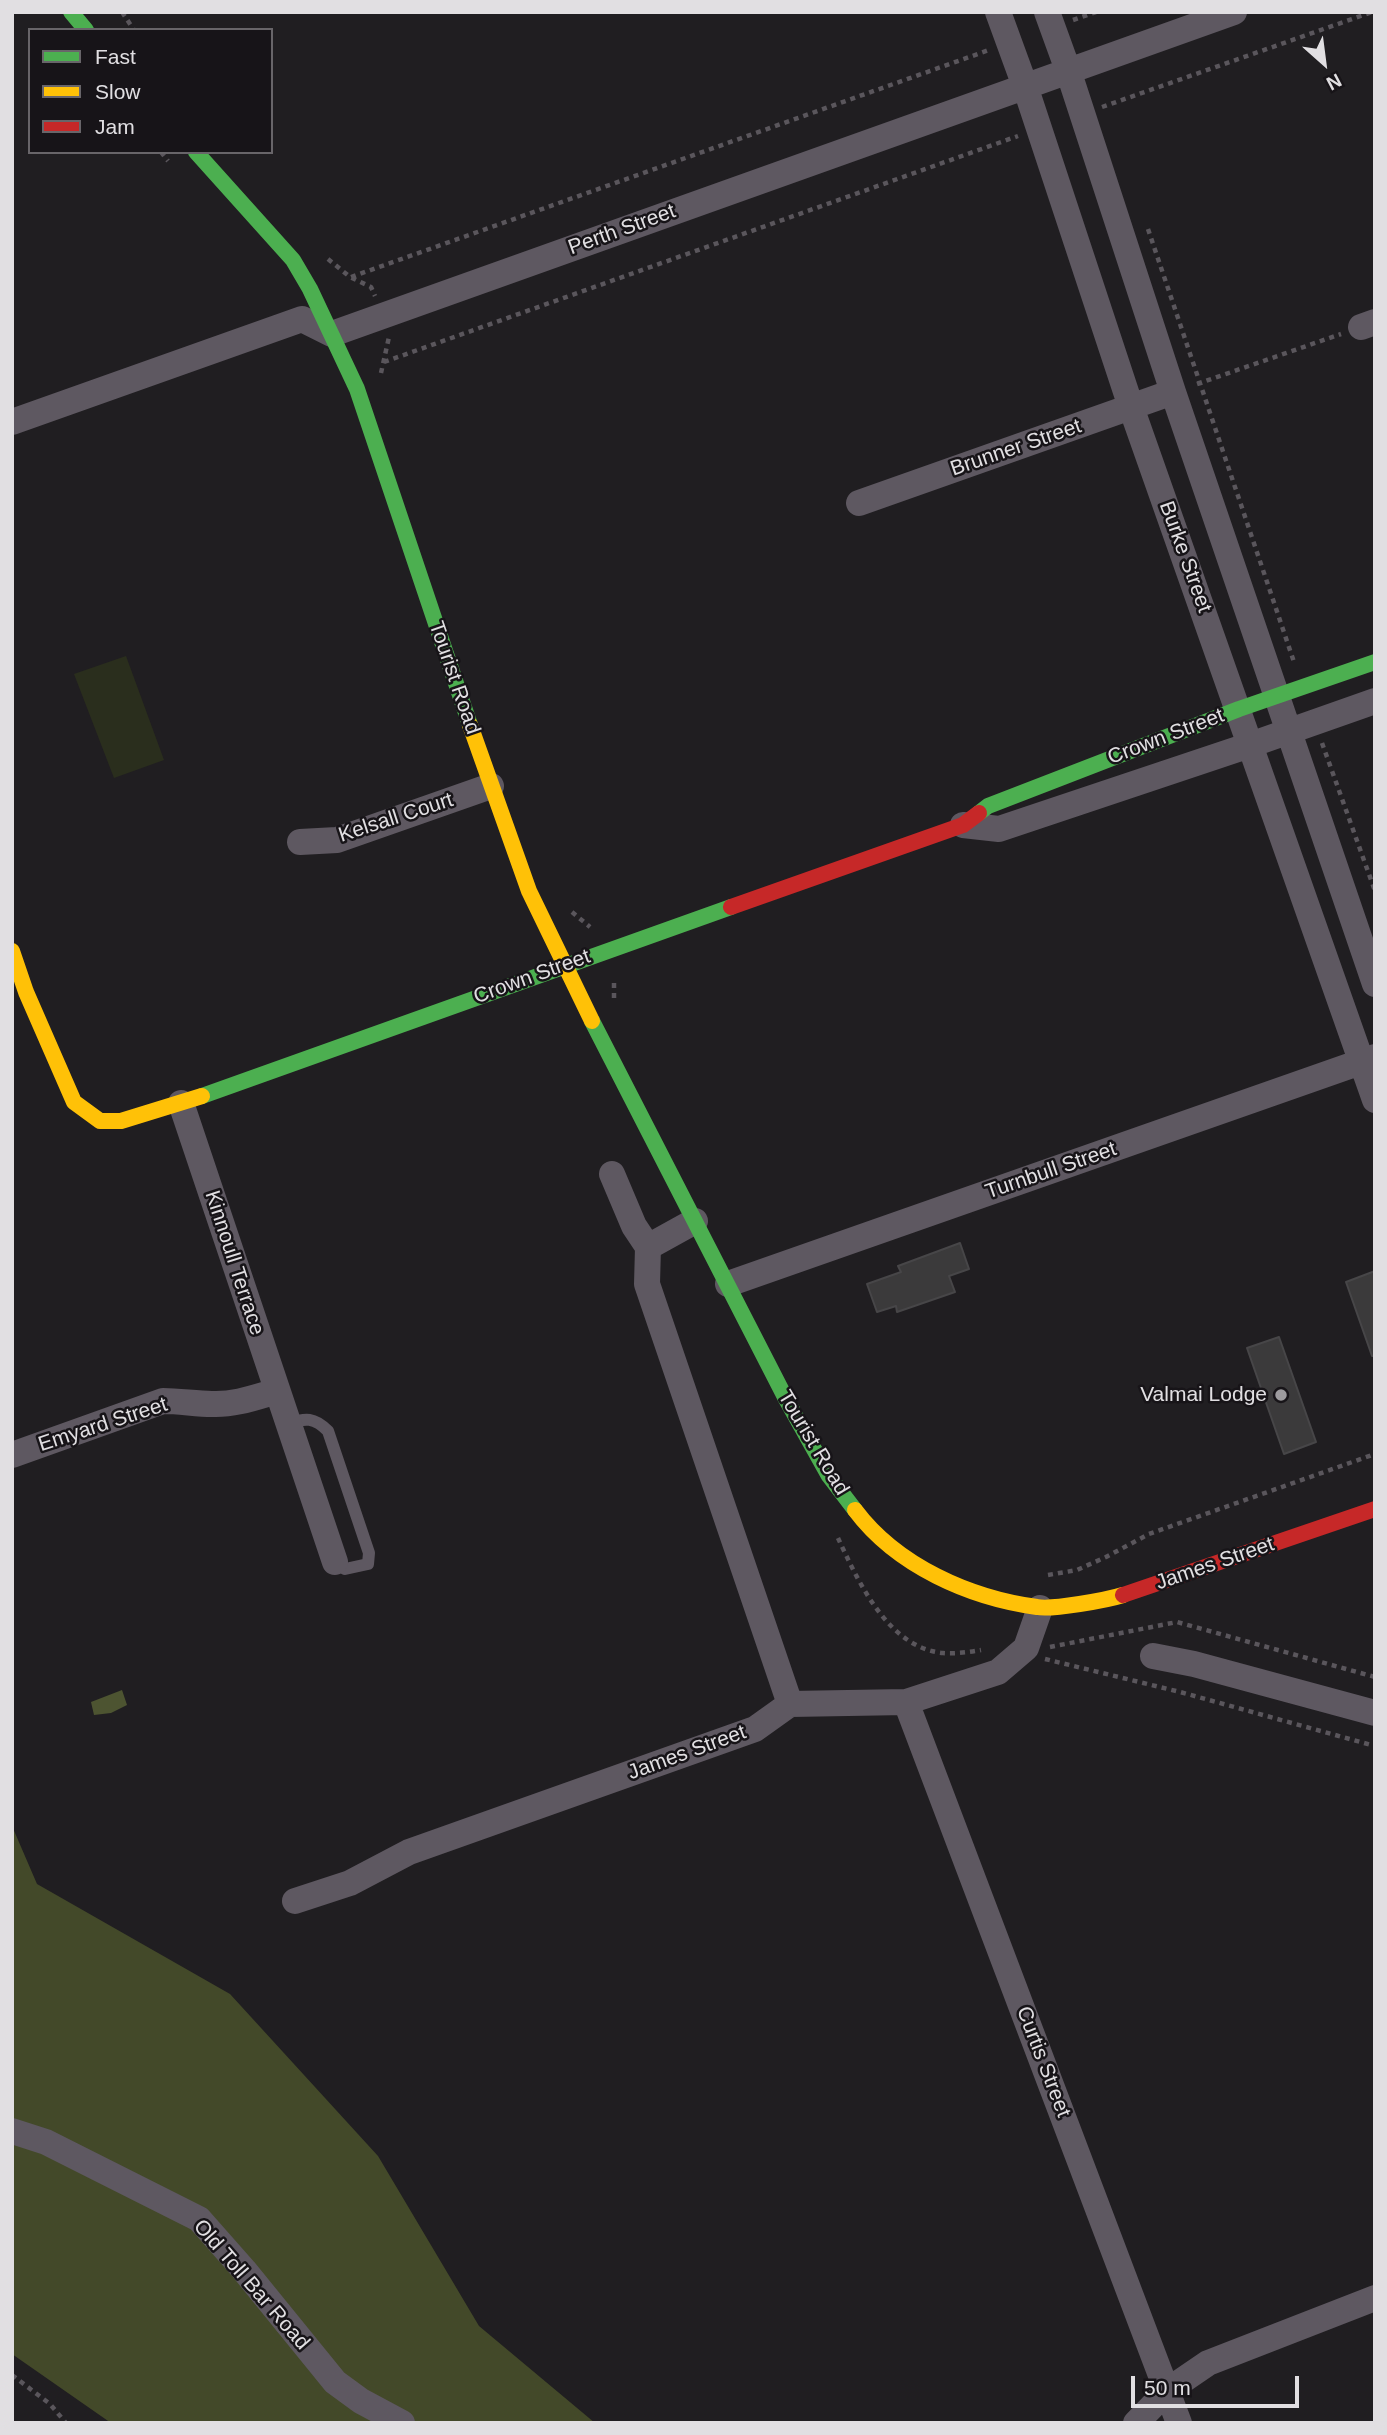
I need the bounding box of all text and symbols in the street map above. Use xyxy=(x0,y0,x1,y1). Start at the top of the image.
legend xyxy=(28,28,273,154)
north arrow xyxy=(1289,28,1359,98)
text: Fast xyxy=(95,45,136,68)
text: N xyxy=(1323,69,1345,94)
text: Slow xyxy=(95,80,141,103)
text: Jam xyxy=(95,115,135,138)
street label: Perth Street xyxy=(565,199,679,261)
street label: Brunner Street xyxy=(947,414,1085,482)
street label: Burke Street xyxy=(1153,498,1217,616)
street label: Tourist Road xyxy=(423,618,485,738)
street label: Crown Street xyxy=(1104,703,1228,771)
street label: Kelsall Court xyxy=(335,788,457,848)
street label: Crown Street xyxy=(470,944,594,1010)
street label: Turnbull Street xyxy=(982,1137,1120,1205)
street label: Kinnoull Terrace xyxy=(199,1188,269,1338)
place label: Valmai Lodge xyxy=(1140,1382,1267,1408)
street label: Tourist Road xyxy=(772,1386,854,1500)
marker: Valmai Lodge xyxy=(1273,1387,1289,1403)
street label: Emyard Street xyxy=(35,1392,171,1458)
street label: James Street xyxy=(1152,1532,1278,1596)
street label: James Street xyxy=(625,1720,749,1786)
street label: Curtis Street xyxy=(1010,2003,1076,2121)
street label: Old Toll Bar Road xyxy=(188,2215,314,2355)
scale bar xyxy=(1135,2362,1303,2406)
text: 50 m xyxy=(1144,2376,1191,2399)

